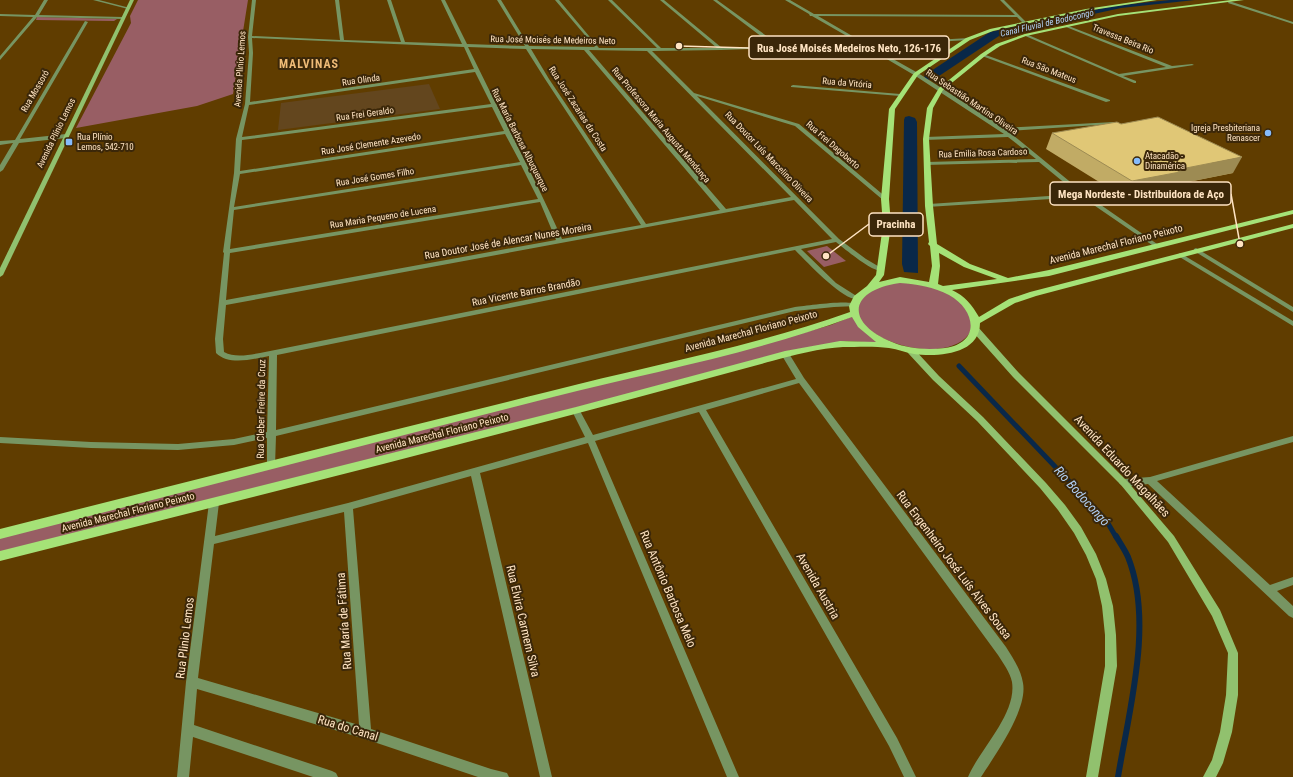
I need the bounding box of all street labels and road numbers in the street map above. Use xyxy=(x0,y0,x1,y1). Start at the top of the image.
street label: Travessa Beira Rio xyxy=(1091,22,1156,56)
street label: Avenida Plinio Lemos xyxy=(232,31,248,107)
street label: Rua José Moisés de Medeiros Neto xyxy=(490,34,616,46)
street label: Rua São Mateus xyxy=(1020,55,1078,85)
street label: Rua José Zacarias da Costa xyxy=(547,65,609,153)
street label: Rua Professora Maria Augusta Mendonça xyxy=(610,65,712,185)
street label: Rua Sebastião Martins Oliveira xyxy=(924,67,1020,137)
street label: Rua Mossoró xyxy=(19,68,51,114)
street label: Rua Olinda xyxy=(341,72,381,88)
street label: Rua da Vitória xyxy=(822,76,872,90)
street label: Rua María Barbosa Albuquerque xyxy=(490,87,550,193)
street label: Avenida Plínio Lemos xyxy=(35,97,77,169)
street label: Rua Frei Geraldo xyxy=(335,105,395,123)
street label: Rua Doutor Luís Marcelino Oliveira xyxy=(723,110,815,204)
street label: Rua Frei Dagoberto xyxy=(804,119,862,171)
street label: Rua José Clemente Azevedo xyxy=(320,131,422,157)
street label: Rua Emilia Rosa Cardoso xyxy=(938,146,1028,160)
street label: Rua José Gomes Filho xyxy=(335,166,415,188)
street label: Rua Maria Pequeno de Lucena xyxy=(329,204,437,230)
street label: Rua Doutor José de Alencar Nunes Moreira xyxy=(424,221,593,261)
street label: Avenida Marechal Floriano Peixoto xyxy=(1048,222,1184,266)
street label: Rua Vicente Barros Brandão xyxy=(471,276,581,308)
street label: Avenida Marechal Floriano Peixoto xyxy=(684,308,818,354)
street label: Rua Cleber Freire da Cruz xyxy=(255,359,267,459)
street label: Avenida Marechal Floriano Peixoto xyxy=(374,411,510,455)
street label: Avenida Eduardo Magalhães xyxy=(1071,412,1173,520)
street label: Rua Engenheiro José Luís Alves Sousa xyxy=(894,488,1015,642)
street label: Avenida Marechal Floriano Peixoto xyxy=(60,490,196,534)
street label: Rua Antônio Barbosa Melo xyxy=(637,528,699,650)
street label: Avenida Austria xyxy=(793,550,843,622)
street label: Rua Elvira Carmem Silva xyxy=(503,564,543,679)
street label: Rua María de Fátima xyxy=(334,572,354,670)
street label: Rua Plinio Lemos xyxy=(173,596,197,680)
street label: Rua do Canal xyxy=(316,712,380,744)

